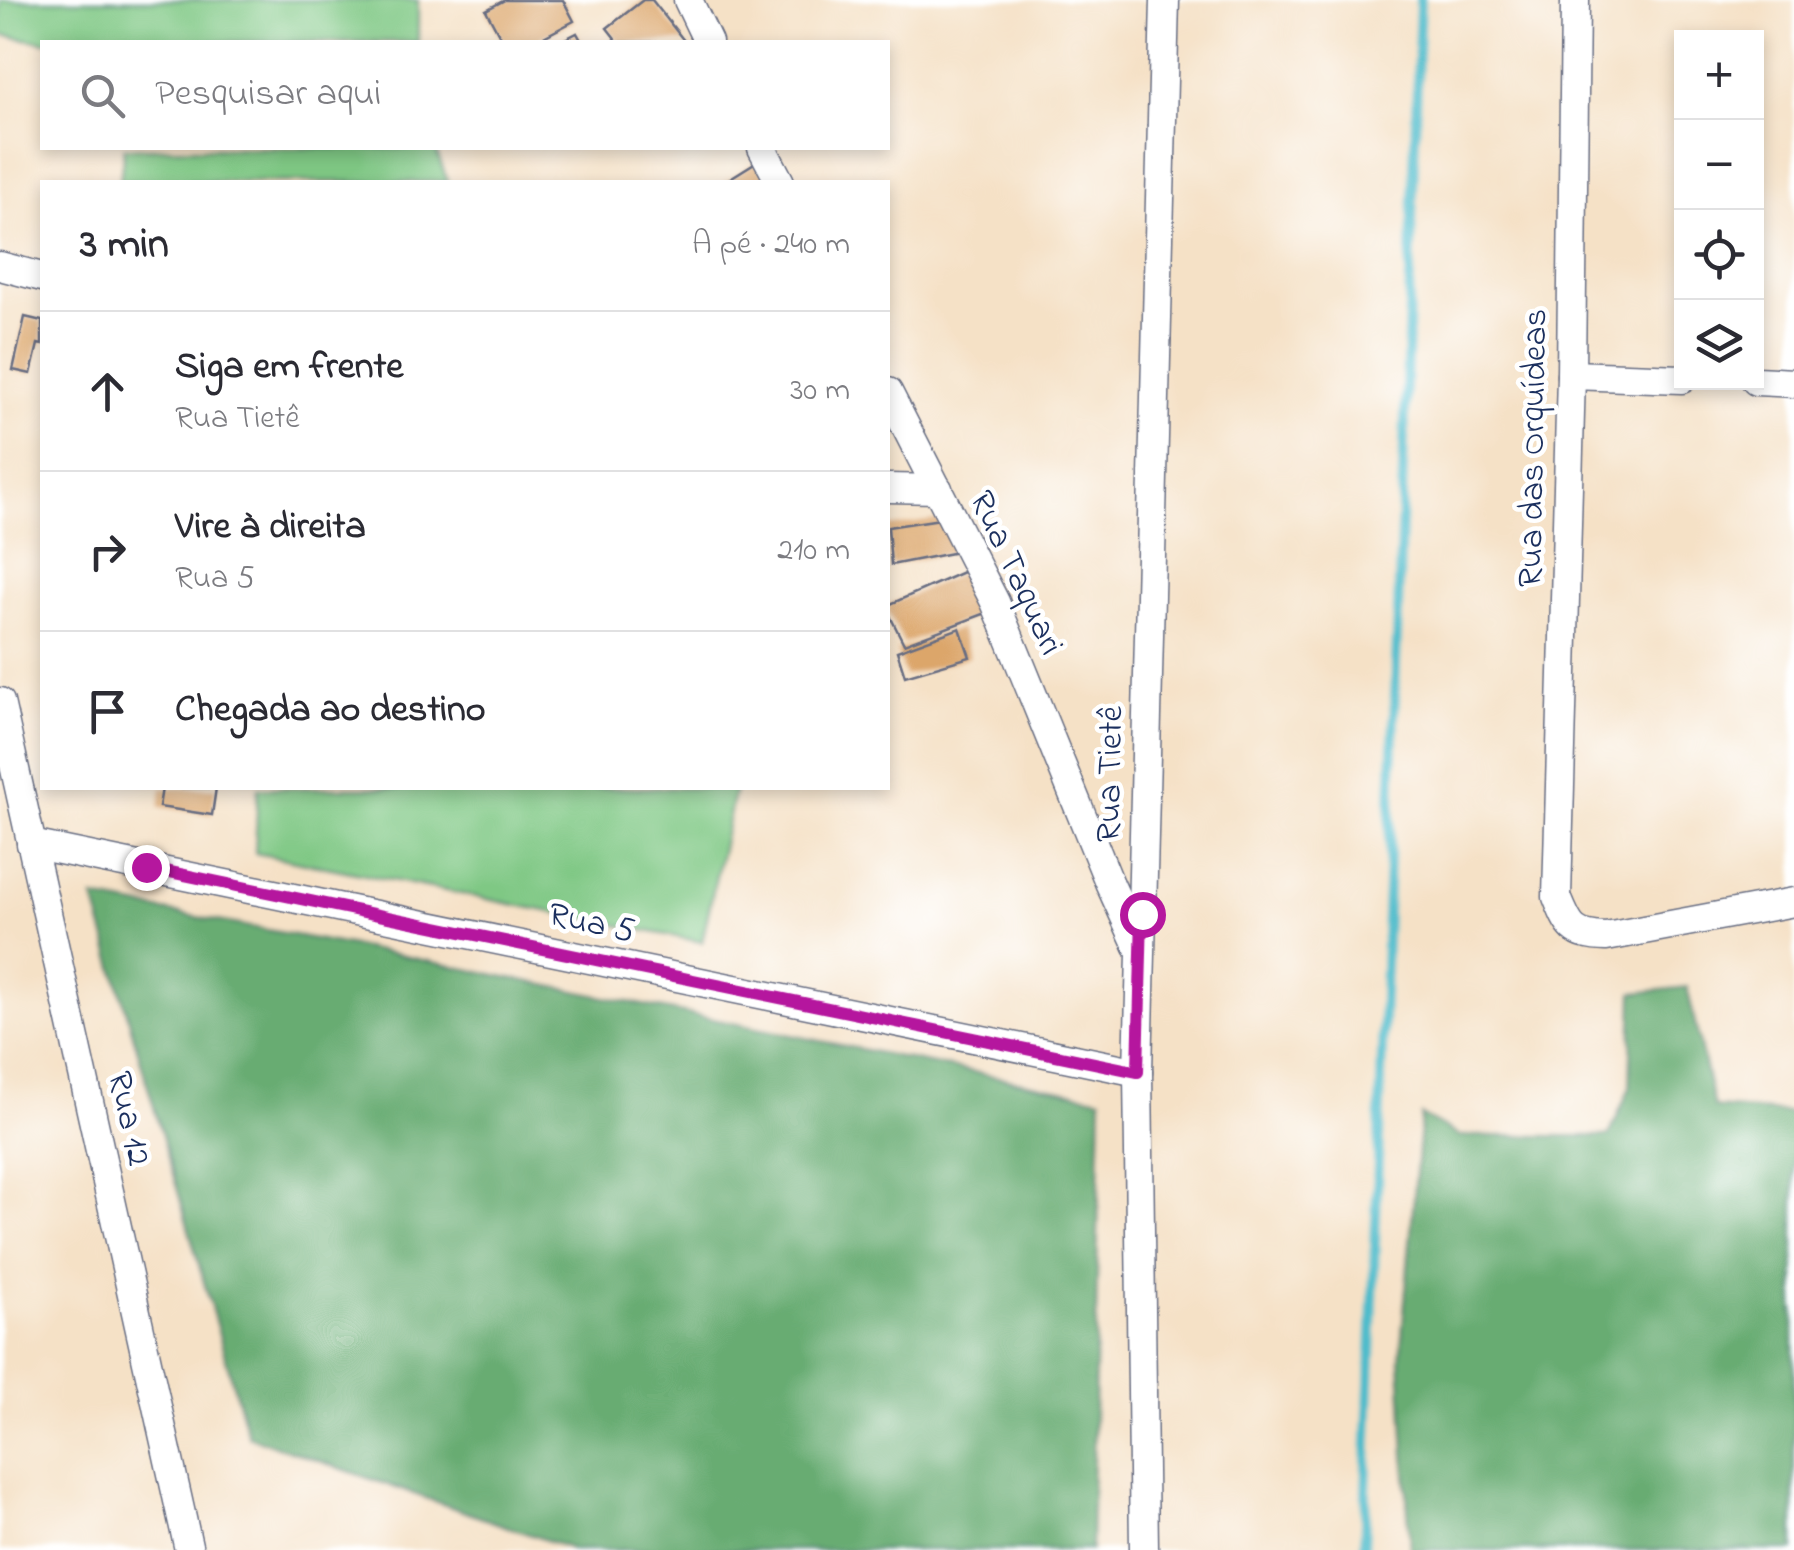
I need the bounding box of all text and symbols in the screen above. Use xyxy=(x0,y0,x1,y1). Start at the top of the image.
map controls xyxy=(1674,30,1764,390)
button: + xyxy=(1674,30,1764,120)
search box xyxy=(40,40,890,150)
text: Pesquisar aqui xyxy=(155,67,381,123)
icon: search xyxy=(75,68,130,123)
button: − xyxy=(1674,120,1764,210)
button: locate xyxy=(1674,210,1764,300)
text: 3 min xyxy=(80,215,169,276)
text: A pé · 240 m xyxy=(692,222,850,269)
button: layers xyxy=(1674,300,1764,390)
street label: Rua das Orquídeas xyxy=(1507,308,1562,588)
text: Siga em frente xyxy=(175,340,403,396)
icon: ahead xyxy=(80,364,135,419)
text: 30 m xyxy=(790,368,850,415)
text: Rua Tietê xyxy=(175,396,300,443)
street label: Rua Taquari xyxy=(954,483,1075,664)
text: Vire à direita xyxy=(175,500,366,556)
icon: right xyxy=(80,524,135,579)
text: 210 m xyxy=(777,528,850,575)
text: Rua 5 xyxy=(175,556,255,603)
text: Chegada ao destino xyxy=(175,683,486,739)
icon: arrive xyxy=(80,684,135,739)
street label: Rua Tietê xyxy=(1085,705,1138,843)
route end xyxy=(124,845,170,891)
street label: Rua 5 xyxy=(543,890,639,958)
route start xyxy=(1120,892,1166,938)
street label: Rua 12 xyxy=(92,1067,163,1171)

